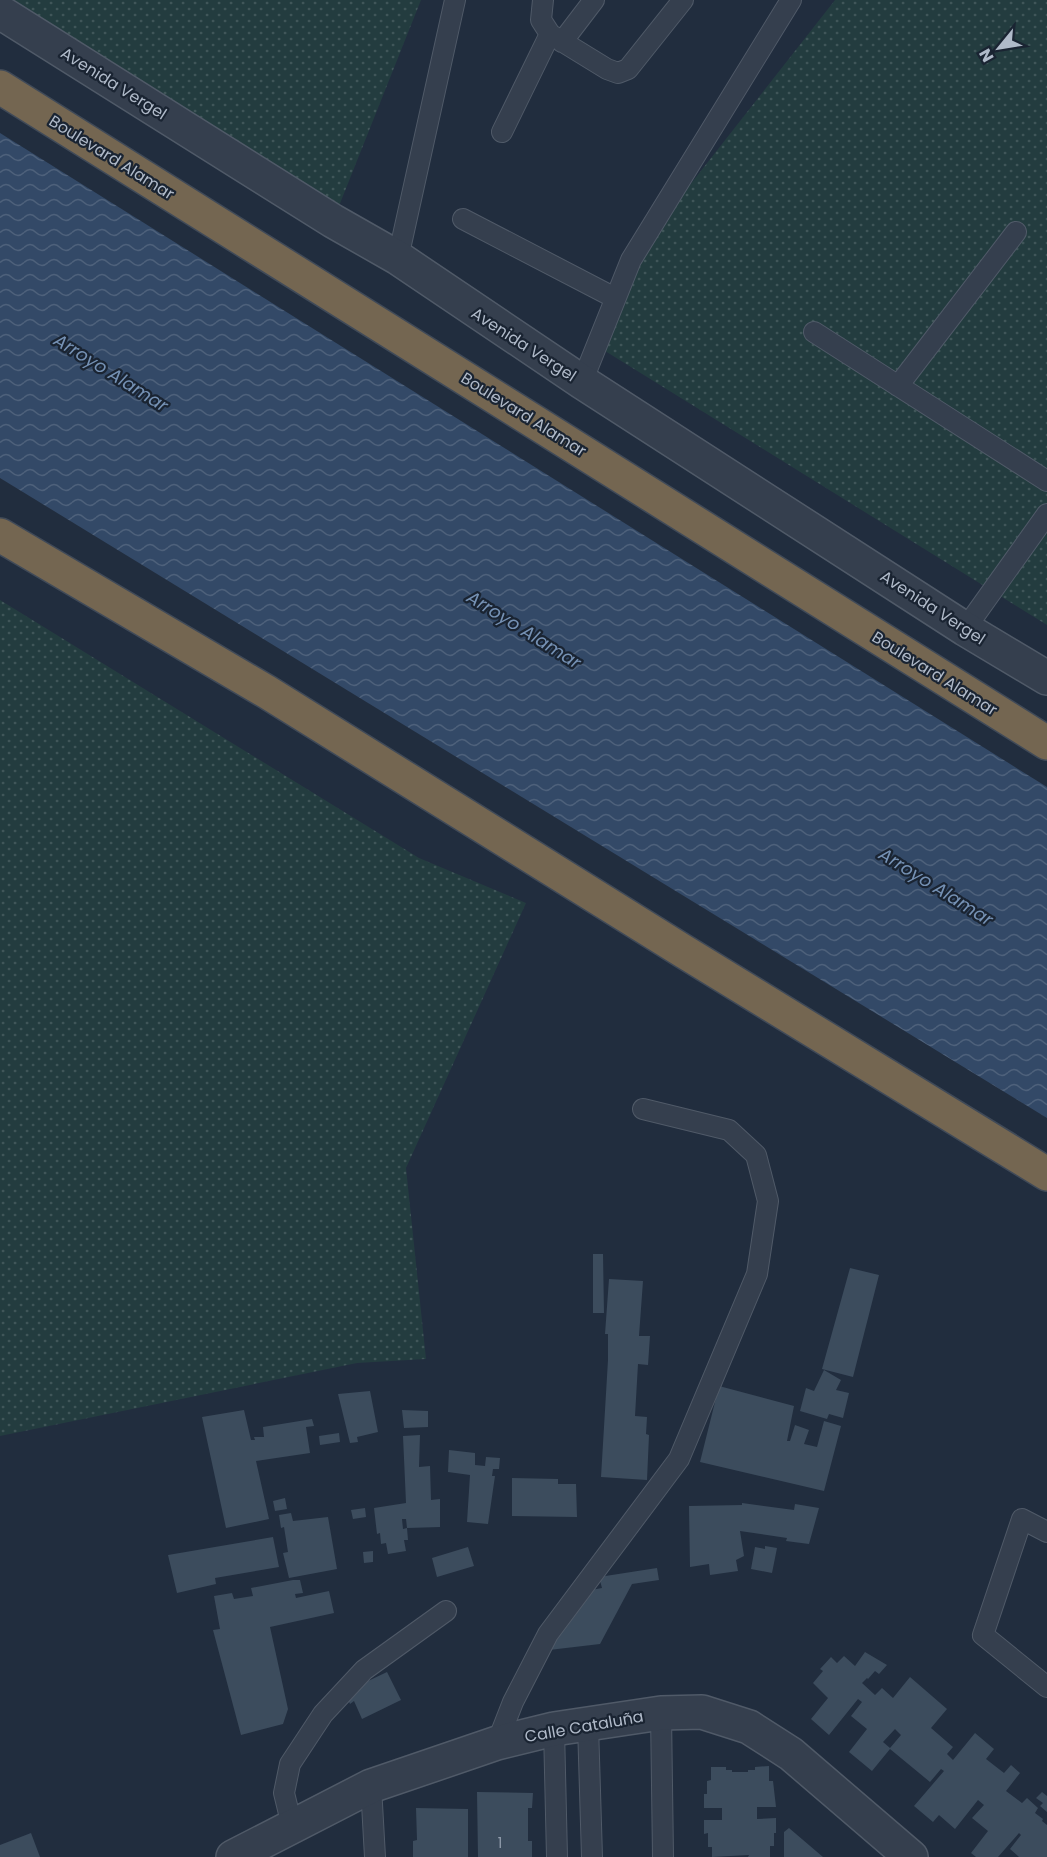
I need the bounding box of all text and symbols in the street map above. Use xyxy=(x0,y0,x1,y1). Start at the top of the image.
north arrow xyxy=(969,18,1029,78)
street label: Avenida Vergel xyxy=(56,42,171,125)
text: N xyxy=(973,44,999,66)
street label: Boulevard Alamar xyxy=(45,110,179,205)
street label: Avenida Vergel xyxy=(467,302,581,387)
water label: Arroyo Alamar xyxy=(49,327,174,418)
street label: Boulevard Alamar xyxy=(457,367,591,462)
street label: Avenida Vergel xyxy=(876,565,990,650)
water label: Arroyo Alamar xyxy=(462,584,587,675)
street label: Boulevard Alamar xyxy=(868,626,1002,721)
water label: Arroyo Alamar xyxy=(874,841,999,932)
street label: Calle Cataluña xyxy=(523,1705,645,1748)
house number: 1 xyxy=(498,1833,502,1853)

